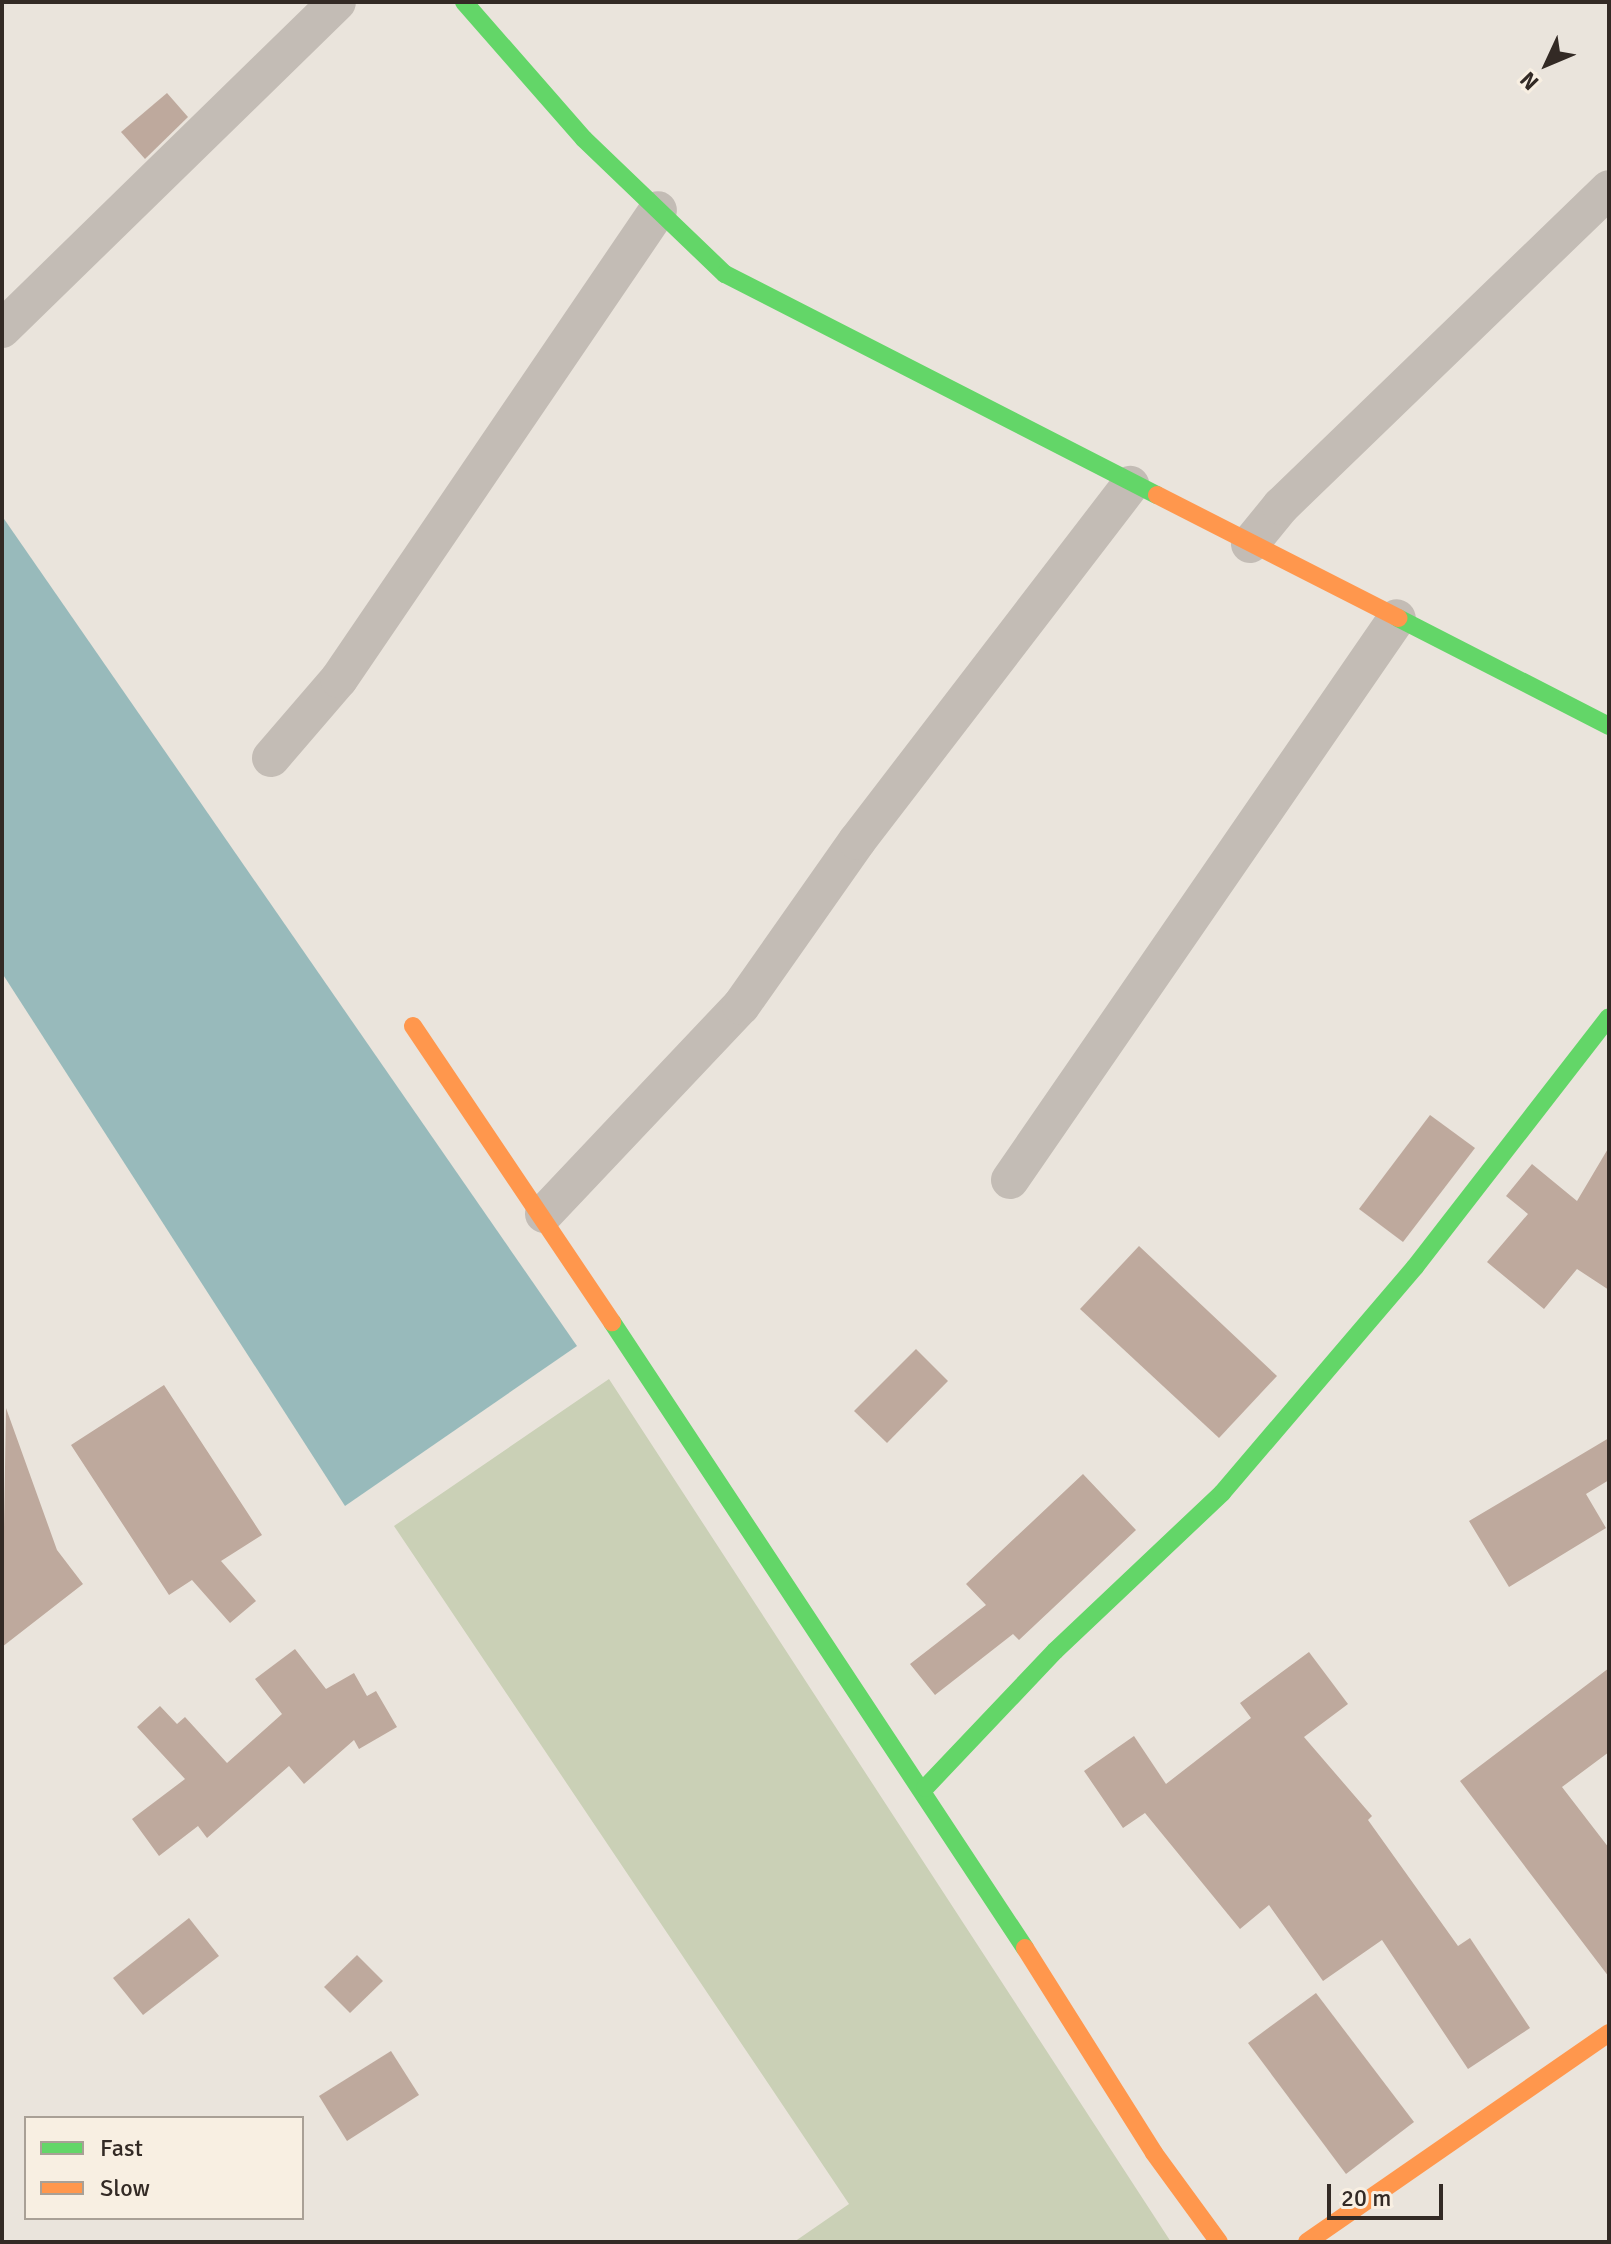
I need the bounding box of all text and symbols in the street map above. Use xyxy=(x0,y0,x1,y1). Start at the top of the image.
north arrow xyxy=(1507,24,1587,104)
text: N xyxy=(1514,66,1544,96)
legend xyxy=(24,2116,304,2220)
text: Fast xyxy=(100,2133,143,2163)
scale bar xyxy=(1331,2168,1447,2218)
text: Slow xyxy=(100,2173,150,2203)
text: 20 m xyxy=(1341,2183,1391,2213)

